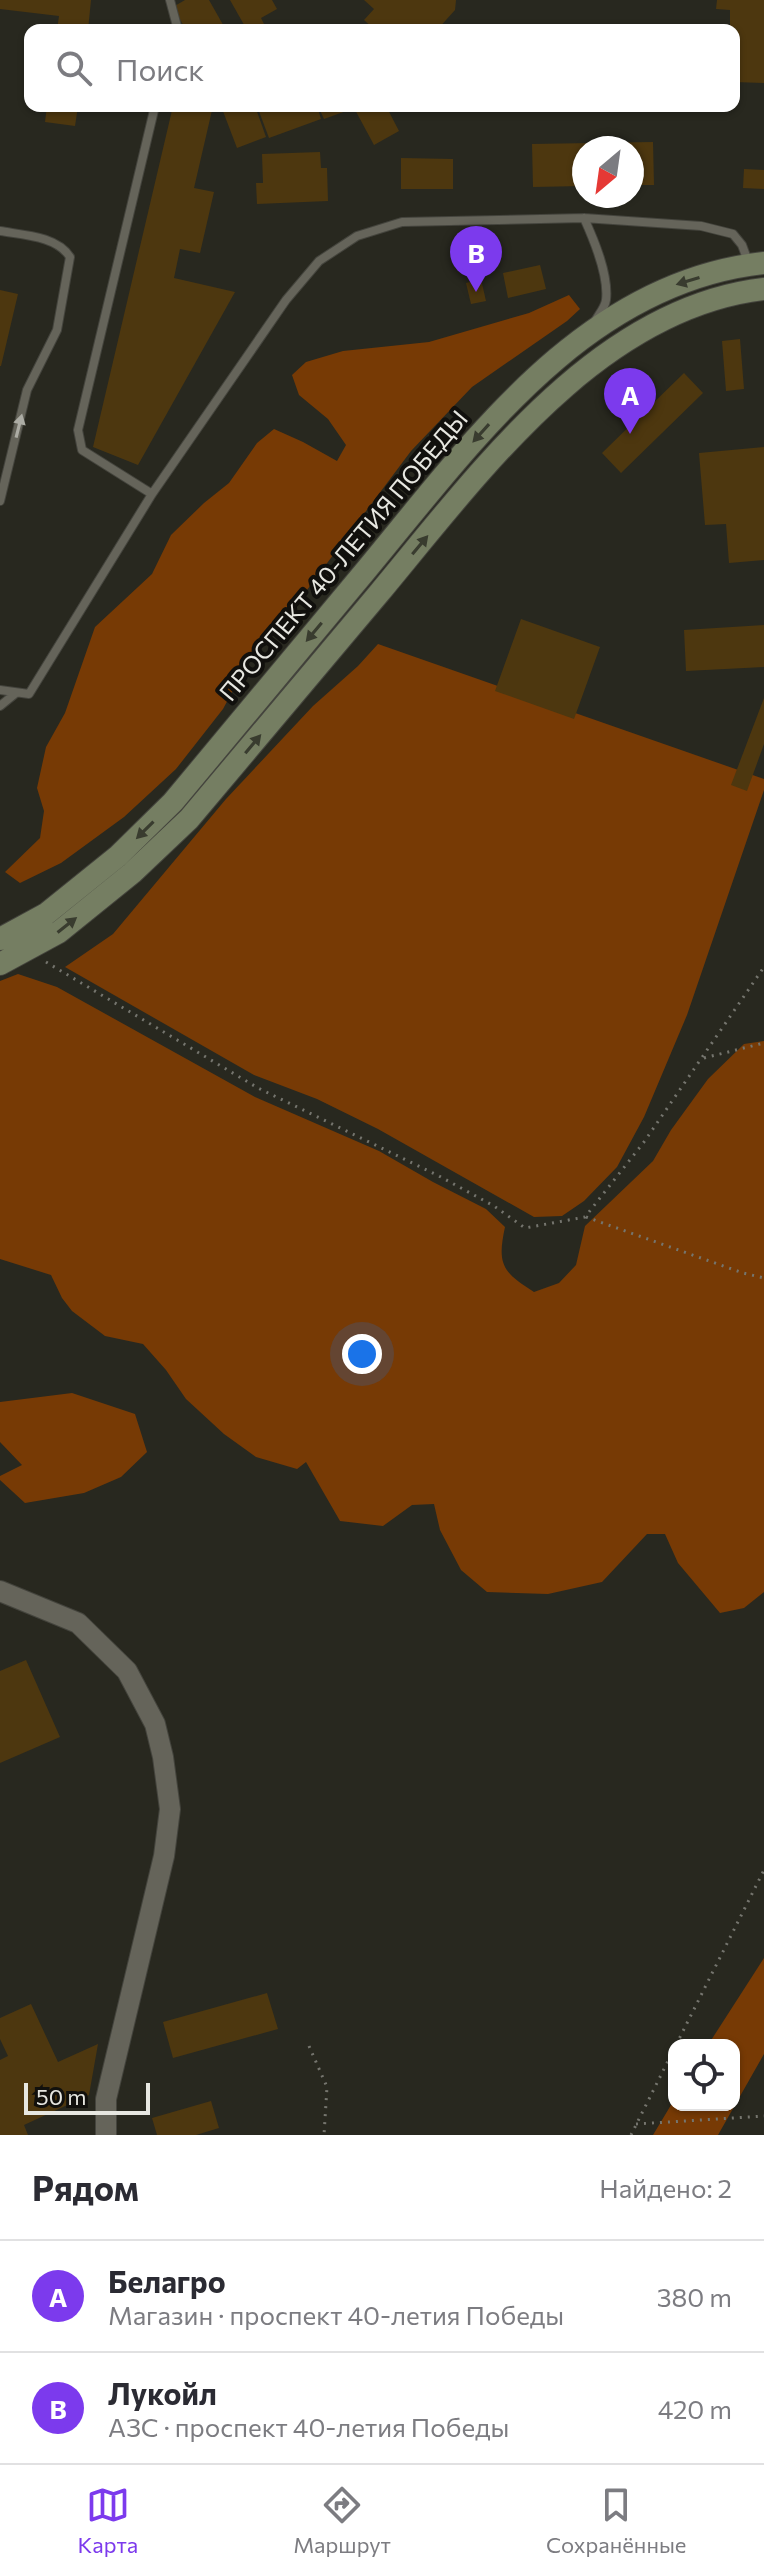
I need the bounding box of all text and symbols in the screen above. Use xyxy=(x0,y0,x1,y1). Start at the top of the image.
search box xyxy=(24,24,740,112)
icon: search xyxy=(52,46,96,90)
text: Поиск xyxy=(116,50,204,87)
north arrow xyxy=(572,136,644,208)
pin: B xyxy=(450,226,502,292)
one-way arrow xyxy=(676,275,700,288)
pin: A xyxy=(604,368,656,434)
street label: ПРОСПЕКТ 40-ЛЕТИЯ ПОБЕДЫ xyxy=(213,404,473,706)
one-way arrow xyxy=(13,413,25,438)
one-way arrow xyxy=(473,422,490,442)
one-way arrow xyxy=(411,535,428,555)
one-way arrow xyxy=(306,622,323,642)
one-way arrow xyxy=(244,734,261,754)
one-way arrow xyxy=(136,820,155,838)
one-way arrow xyxy=(57,917,77,933)
your location xyxy=(342,1334,382,1374)
map controls xyxy=(668,2039,740,2111)
button: locate xyxy=(668,2039,740,2111)
scale bar xyxy=(24,2079,150,2115)
text: 50 m xyxy=(36,2083,86,2110)
text: Рядом xyxy=(32,2166,139,2208)
text: Найдено: 2 xyxy=(599,2172,732,2203)
text: Белагро xyxy=(108,2262,226,2299)
text: A xyxy=(49,2281,67,2312)
text: 380 m xyxy=(657,2281,732,2312)
text: Магазин · проспект 40-летия Победы xyxy=(108,2299,564,2330)
text: Лукойл xyxy=(108,2374,217,2411)
text: B xyxy=(49,2393,67,2424)
text: 420 m xyxy=(658,2393,732,2424)
text: АЗС · проспект 40-летия Победы xyxy=(108,2411,509,2442)
tab: Карта xyxy=(78,2483,138,2558)
tab: Маршрут xyxy=(293,2483,391,2558)
tab: Сохранённые xyxy=(546,2483,686,2558)

